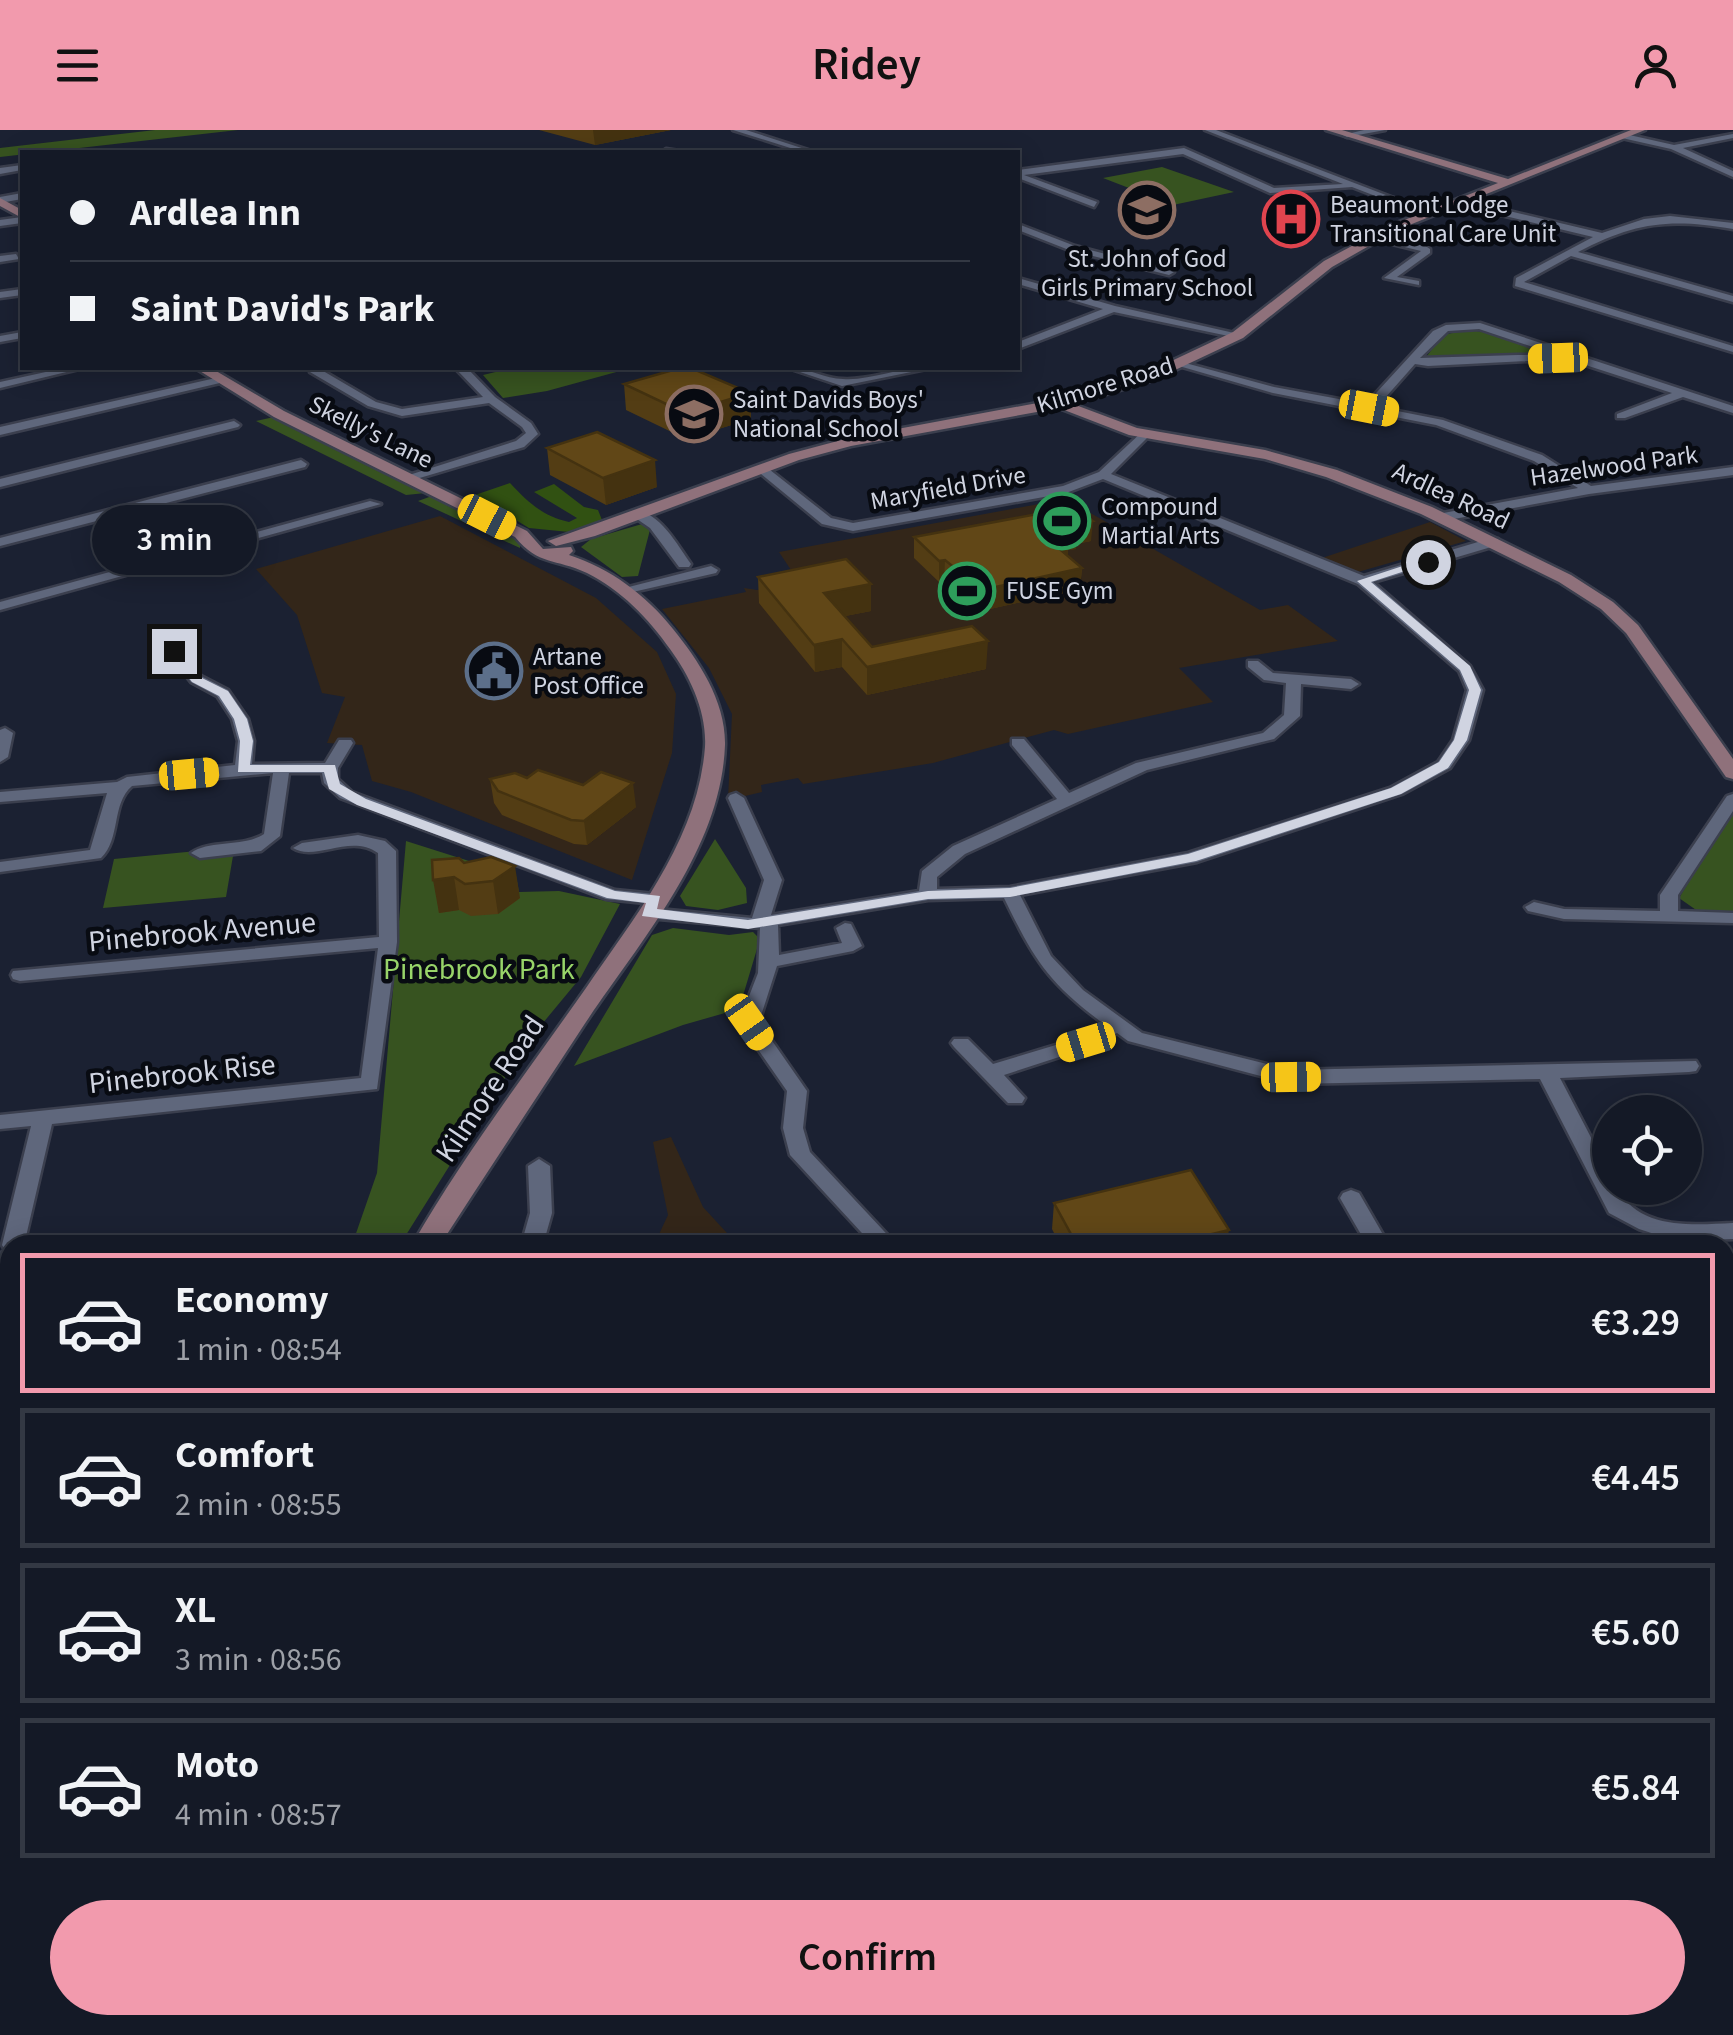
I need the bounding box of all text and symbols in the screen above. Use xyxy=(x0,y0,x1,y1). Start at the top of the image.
text: Ridey xyxy=(812,33,921,97)
icon: menu xyxy=(50,38,105,93)
icon: person xyxy=(1628,38,1683,93)
school or university icon: St. John of God Girls Primary School xyxy=(1117,180,1177,240)
text: Ardlea Inn xyxy=(130,186,301,240)
place label: Beaumont Lodge Transitional Care Unit xyxy=(1330,187,1557,252)
hospital icon: Beaumont Lodge Transitional Care Unit xyxy=(1261,189,1321,249)
place label: St. John of God Girls Primary School xyxy=(1041,241,1253,306)
text: Saint David's Park xyxy=(130,282,434,336)
car xyxy=(1527,342,1589,374)
street label: Kilmore Road xyxy=(1032,347,1178,423)
place label: Saint Davids Boys' National School xyxy=(733,382,924,447)
school or university icon: Saint Davids Boys' National School xyxy=(664,384,724,444)
street label: Skelly's Lane xyxy=(303,386,439,478)
car xyxy=(1337,388,1401,428)
street label: Hazelwood Park xyxy=(1528,436,1701,496)
street label: Ardlea Road xyxy=(1386,453,1516,539)
street label: Maryfield Drive xyxy=(868,457,1028,519)
place label: Compound Martial Arts xyxy=(1101,489,1220,554)
car xyxy=(453,490,521,544)
sports icon: Compound Martial Arts xyxy=(1032,491,1092,551)
callout: 3 min xyxy=(91,506,256,576)
text: 3 min xyxy=(136,517,213,563)
route start xyxy=(1406,540,1451,585)
sports icon: FUSE Gym xyxy=(937,561,997,621)
place label: FUSE Gym xyxy=(1006,573,1114,609)
route end xyxy=(152,629,197,674)
place label: Artane Post Office xyxy=(533,639,644,704)
public building icon: Artane Post Office xyxy=(464,641,524,701)
car xyxy=(158,756,220,792)
street label: Pinebrook Avenue xyxy=(86,901,318,963)
park label: Pinebrook Park xyxy=(383,948,575,991)
car xyxy=(720,989,778,1055)
street label: Kilmore Road xyxy=(425,1007,555,1171)
car xyxy=(1053,1019,1119,1065)
street label: Pinebrook Rise xyxy=(86,1043,278,1105)
car xyxy=(1261,1061,1321,1093)
map controls xyxy=(1592,1095,1702,1205)
button: locate xyxy=(1592,1095,1702,1205)
text: Economy xyxy=(175,1273,328,1327)
icon: car xyxy=(55,1278,145,1368)
text: €3.29 xyxy=(1592,1296,1680,1350)
text: 1 min · 08:54 xyxy=(175,1327,342,1373)
text: Comfort xyxy=(175,1428,314,1482)
icon: car xyxy=(55,1433,145,1523)
text: €4.45 xyxy=(1592,1451,1680,1505)
text: 2 min · 08:55 xyxy=(175,1482,342,1528)
text: XL xyxy=(175,1583,216,1637)
icon: car xyxy=(55,1588,145,1678)
text: €5.60 xyxy=(1592,1606,1680,1660)
text: 3 min · 08:56 xyxy=(175,1637,342,1683)
text: Moto xyxy=(175,1738,259,1792)
icon: car xyxy=(55,1743,145,1833)
text: €5.84 xyxy=(1592,1761,1680,1815)
text: 4 min · 08:57 xyxy=(175,1792,342,1838)
button: Confirm xyxy=(50,1900,1685,2015)

